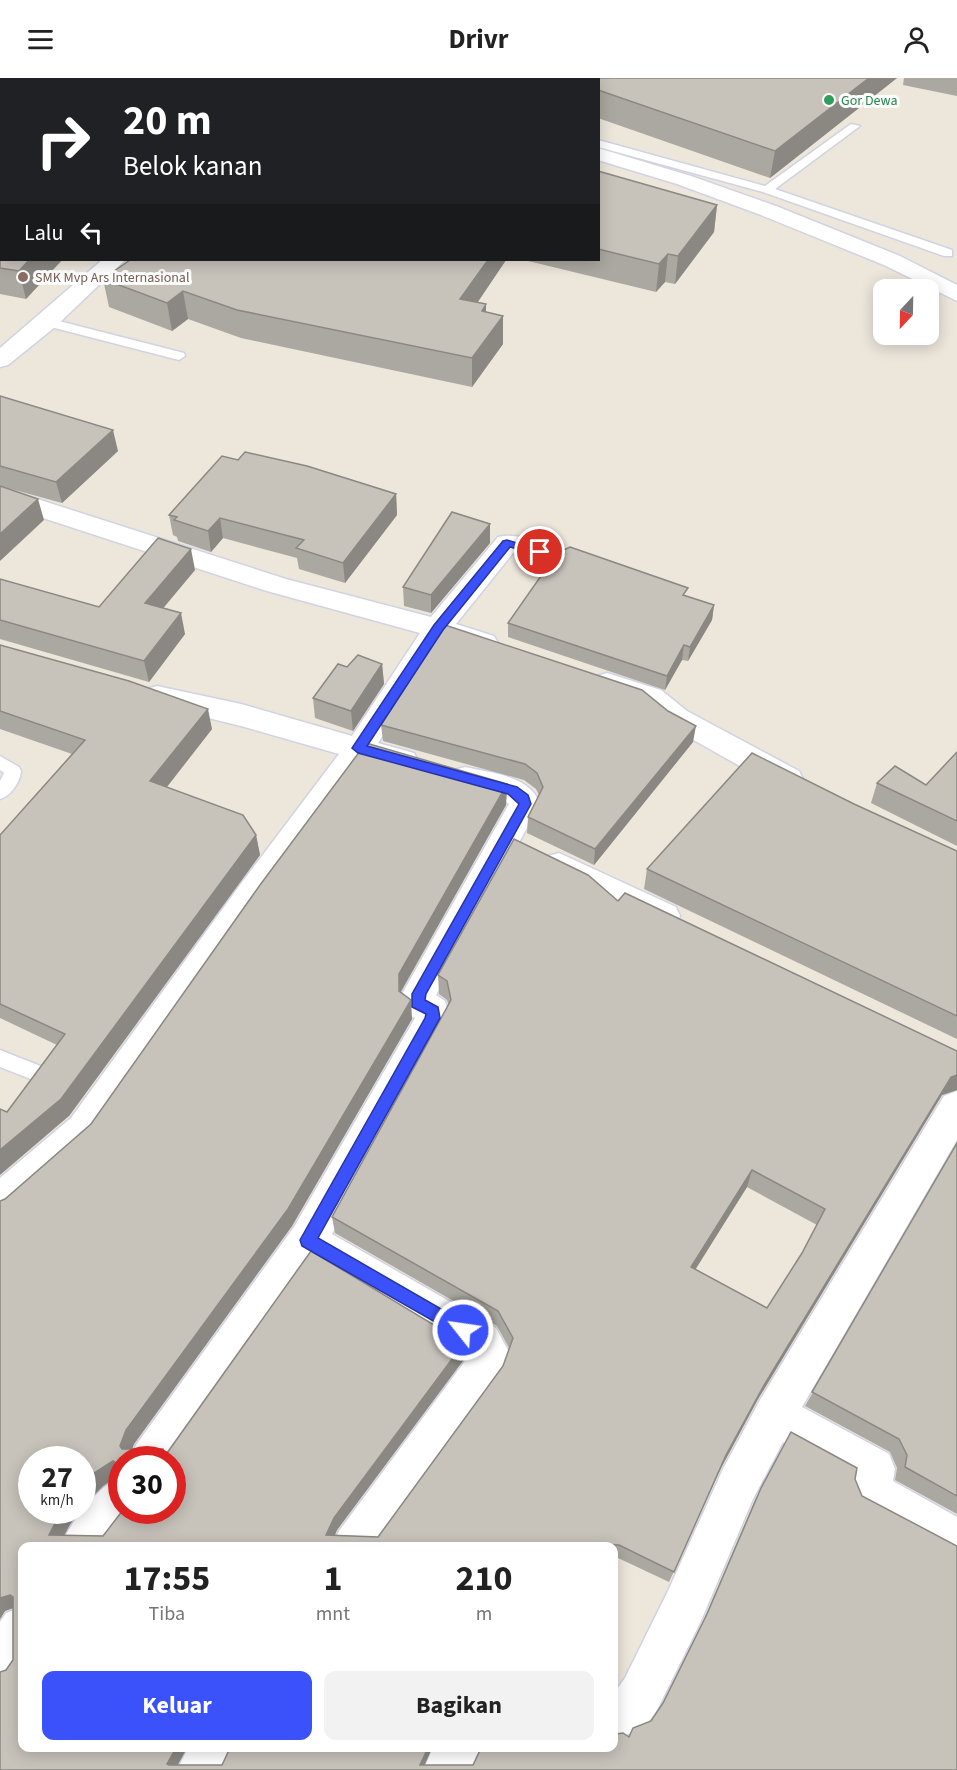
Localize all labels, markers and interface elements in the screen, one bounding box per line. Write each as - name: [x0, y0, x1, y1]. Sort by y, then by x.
- text: Drivr: [448, 20, 509, 59]
- icon: menu: [24, 23, 57, 56]
- icon: person: [900, 23, 933, 56]
- text: 20 m: [123, 91, 212, 151]
- place label: Gor Dewa: [841, 91, 898, 111]
- marker: Gor Dewa: [822, 93, 836, 107]
- icon: right: [24, 102, 102, 180]
- text: Belok kanan: [123, 147, 262, 186]
- icon: left: [75, 216, 108, 249]
- text: Lalu: [24, 217, 63, 249]
- place label: SMK Mvp Ars Internasional: [35, 268, 190, 288]
- marker: SMK Mvp Ars Internasional: [16, 270, 30, 284]
- north arrow: [873, 279, 939, 345]
- map controls: [873, 279, 939, 345]
- pin: [514, 526, 565, 577]
- icon: arrive: [523, 535, 556, 568]
- position arrow: [431, 1298, 495, 1362]
- speed limit sign: 30: [108, 1446, 186, 1524]
- text: 27: [41, 1456, 73, 1499]
- text: km/h: [40, 1490, 74, 1511]
- text: 17:55: [123, 1553, 210, 1604]
- text: 1: [323, 1553, 342, 1604]
- text: 210: [455, 1553, 513, 1604]
- text: Tiba: [149, 1600, 185, 1628]
- text: mnt: [316, 1600, 350, 1628]
- text: m: [476, 1600, 492, 1628]
- button: Keluar: [42, 1671, 312, 1740]
- button: Bagikan: [324, 1671, 594, 1740]

